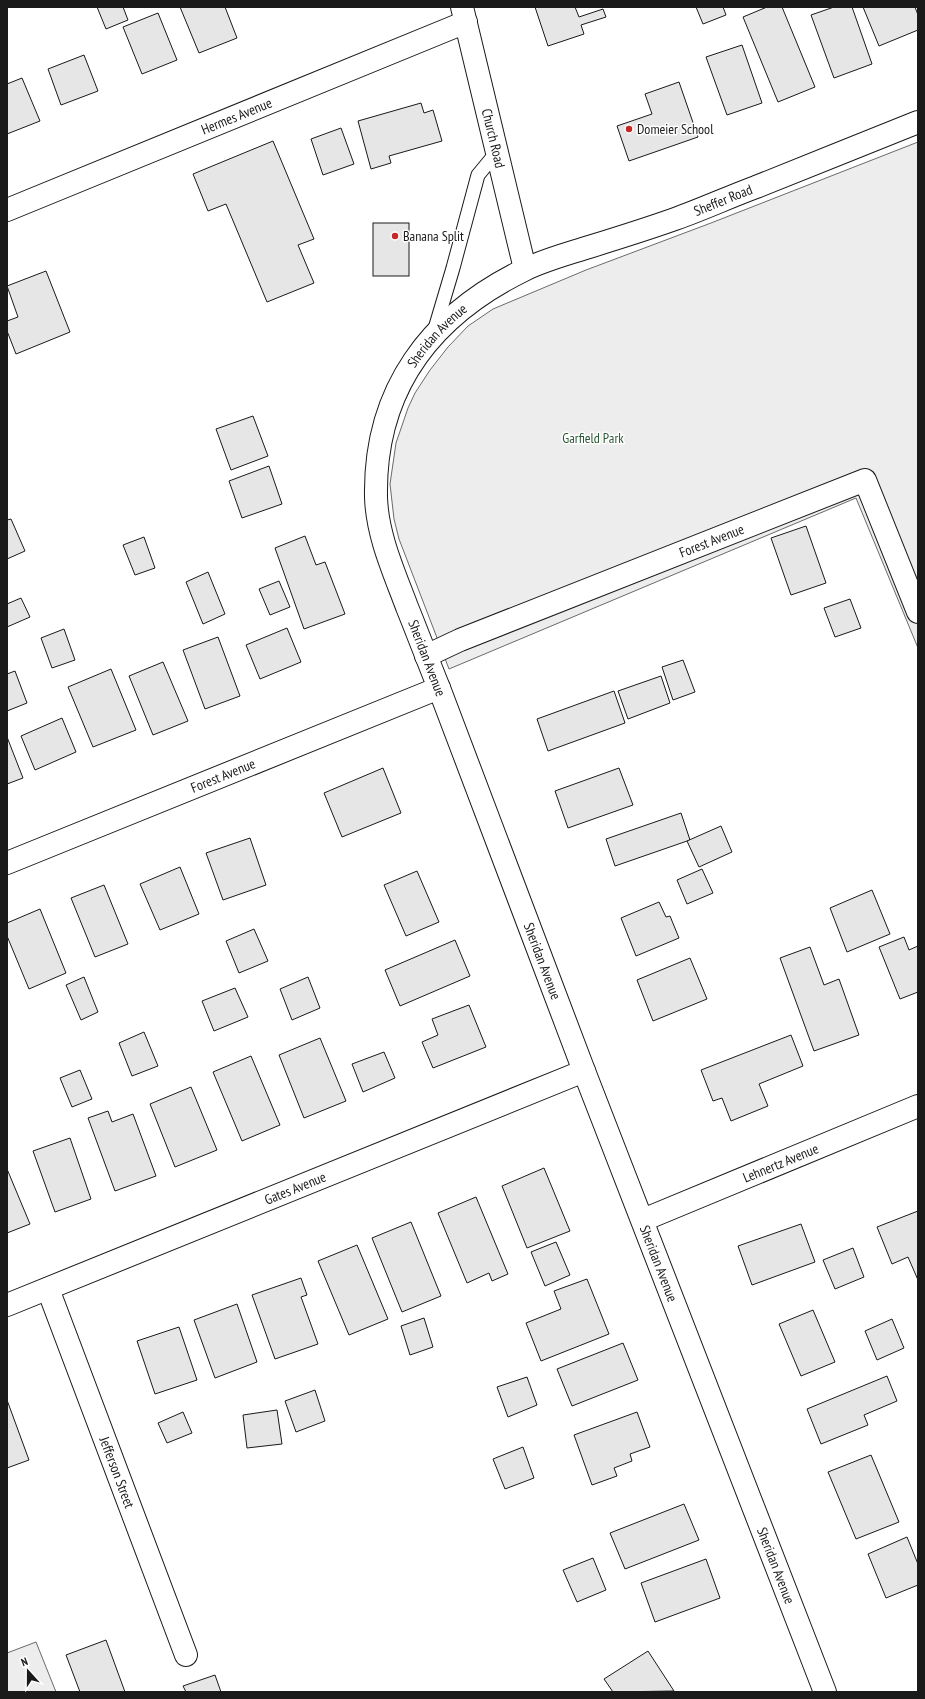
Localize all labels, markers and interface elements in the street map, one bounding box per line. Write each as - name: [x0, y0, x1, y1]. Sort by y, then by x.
- street label: Hermes Avenue: [198, 93, 275, 139]
- street label: Church Road: [478, 107, 509, 170]
- place label: Domeier School: [637, 120, 714, 138]
- marker: Domeier School: [624, 124, 634, 134]
- street label: Sheffer Road: [691, 180, 755, 220]
- place label: Banana Split: [403, 227, 464, 245]
- marker: Banana Split: [390, 231, 400, 241]
- street label: Sheridan Avenue: [403, 300, 471, 371]
- park label: Garfield Park: [562, 429, 624, 447]
- street label: Forest Avenue: [677, 520, 747, 562]
- street label: Sheridan Avenue: [404, 617, 450, 699]
- street label: Forest Avenue: [188, 754, 258, 797]
- street label: Sheridan Avenue: [520, 920, 565, 1002]
- street label: Lehnertz Avenue: [740, 1139, 821, 1187]
- street label: Gates Avenue: [262, 1168, 329, 1209]
- street label: Sheridan Avenue: [636, 1223, 682, 1305]
- street label: Jefferson Street: [95, 1433, 139, 1511]
- street label: Sheridan Avenue: [753, 1525, 799, 1607]
- north arrow: [8, 1651, 48, 1691]
- text: N: [19, 1654, 30, 1669]

